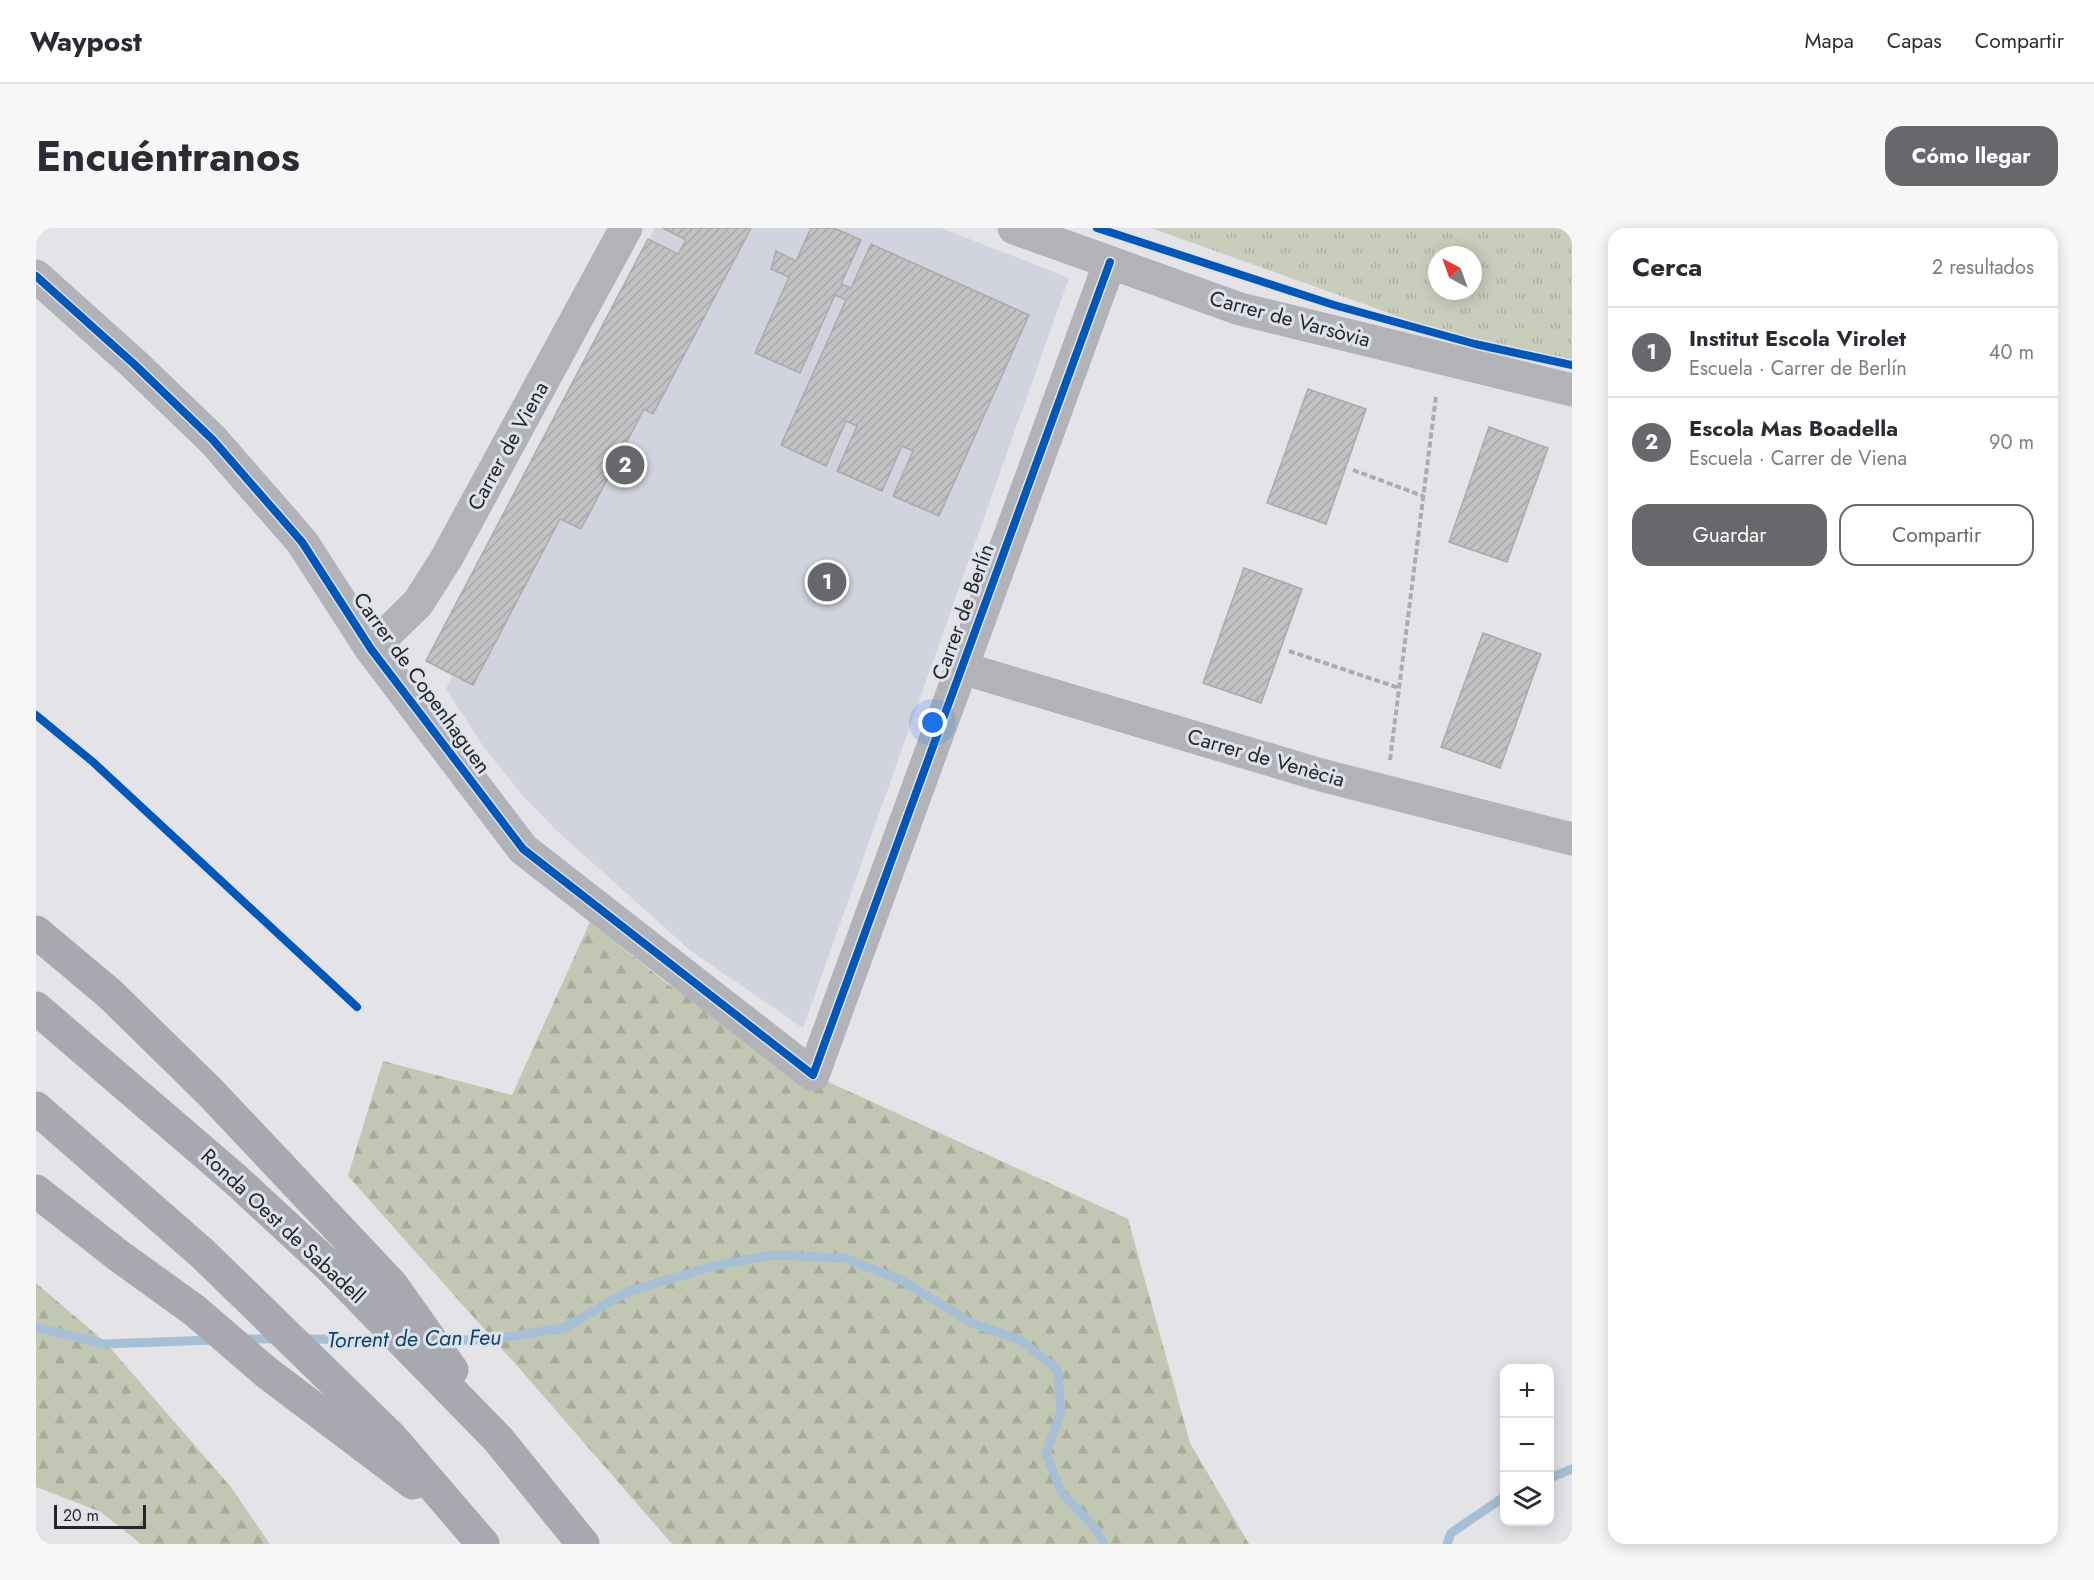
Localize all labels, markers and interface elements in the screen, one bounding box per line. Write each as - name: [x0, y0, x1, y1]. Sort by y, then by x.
- text: Waypost: [30, 21, 142, 62]
- text: Mapa: [1805, 26, 1854, 56]
- text: Capas: [1887, 26, 1942, 56]
- text: Compartir: [1975, 26, 2064, 56]
- text: Encuéntranos: [36, 126, 300, 187]
- button: Cómo llegar: [1885, 126, 2058, 186]
- north arrow: [1428, 246, 1482, 300]
- text: Cerca: [1632, 248, 1702, 286]
- text: 2 resultados: [1932, 253, 2034, 282]
- street label: Carrer de Varsòvia: [1206, 283, 1374, 355]
- text: Institut Escola Virolet: [1689, 322, 1906, 354]
- text: 1: [1646, 338, 1657, 367]
- text: 40 m: [1989, 338, 2034, 367]
- text: Escuela · Carrer de Berlín: [1689, 354, 1907, 383]
- street label: Carrer de Viena: [460, 376, 556, 516]
- text: Escola Mas Boadella: [1689, 412, 1898, 444]
- text: 2: [1645, 428, 1658, 457]
- text: 90 m: [1989, 428, 2034, 457]
- pin: 2: [606, 442, 644, 488]
- text: Escuela · Carrer de Viena: [1689, 444, 1907, 473]
- button: Guardar: [1632, 504, 1827, 566]
- button: Compartir: [1839, 504, 2034, 566]
- street label: Carrer de Berlín: [924, 540, 1002, 684]
- pin: 1: [808, 560, 846, 604]
- street label: Carrer de Copenhaguen: [346, 586, 498, 780]
- your location: [918, 708, 947, 737]
- street label: Carrer de Venècia: [1184, 721, 1348, 795]
- street label: Ronda Oest de Sabadell: [194, 1142, 372, 1310]
- water label: Torrent de Can Feu: [327, 1320, 501, 1356]
- map controls: [1500, 1364, 1554, 1526]
- button: +: [1500, 1364, 1554, 1418]
- button: −: [1500, 1418, 1554, 1472]
- button: layers: [1500, 1472, 1554, 1526]
- scale bar: [54, 1502, 146, 1530]
- text: 20 m: [63, 1504, 99, 1527]

